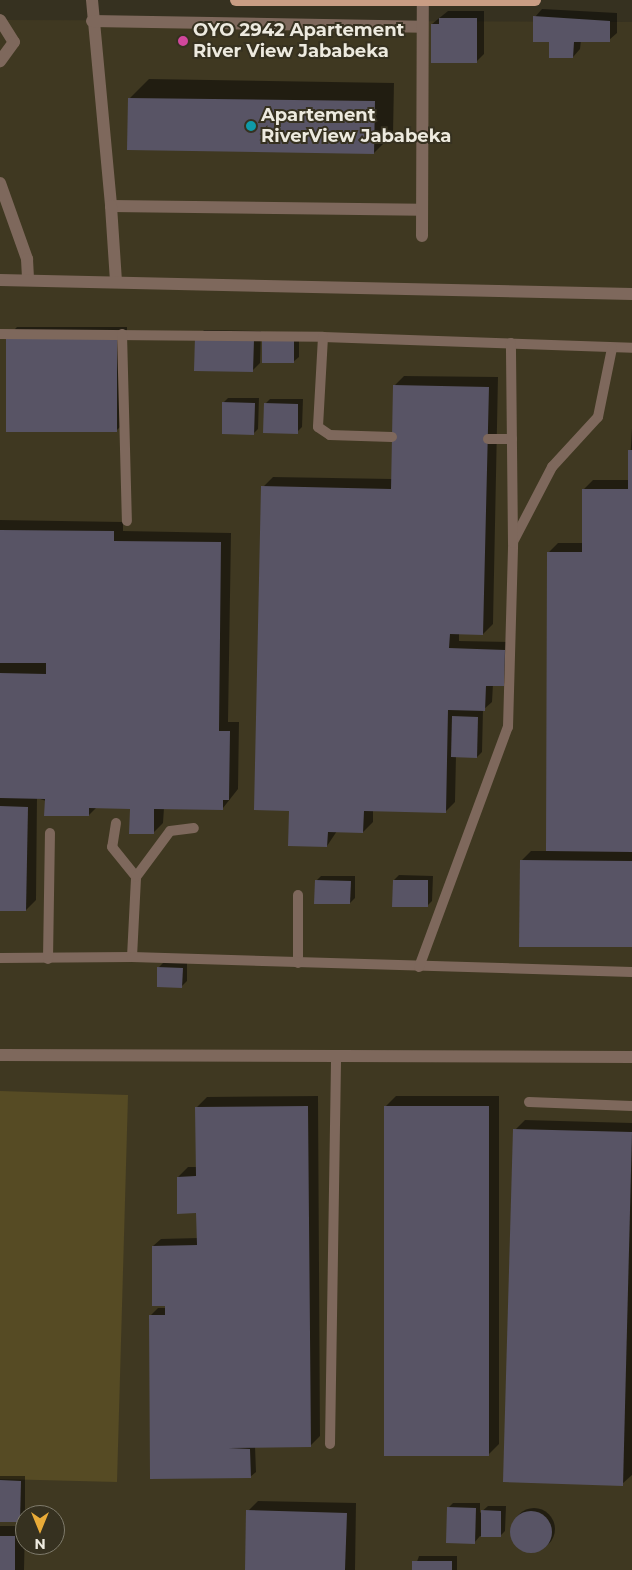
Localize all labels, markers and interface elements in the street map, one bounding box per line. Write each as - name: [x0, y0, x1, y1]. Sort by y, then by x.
- place label: OYO 2942 Apartement River View Jababeka: [193, 20, 404, 62]
- marker: OYO 2942 Apartement River View Jababeka: [177, 35, 189, 47]
- place label: Apartement RiverView Jababeka: [261, 105, 451, 148]
- marker: Apartement RiverView Jababeka: [245, 120, 257, 132]
- north arrow: [15, 1505, 65, 1555]
- text: N: [34, 1535, 46, 1553]

